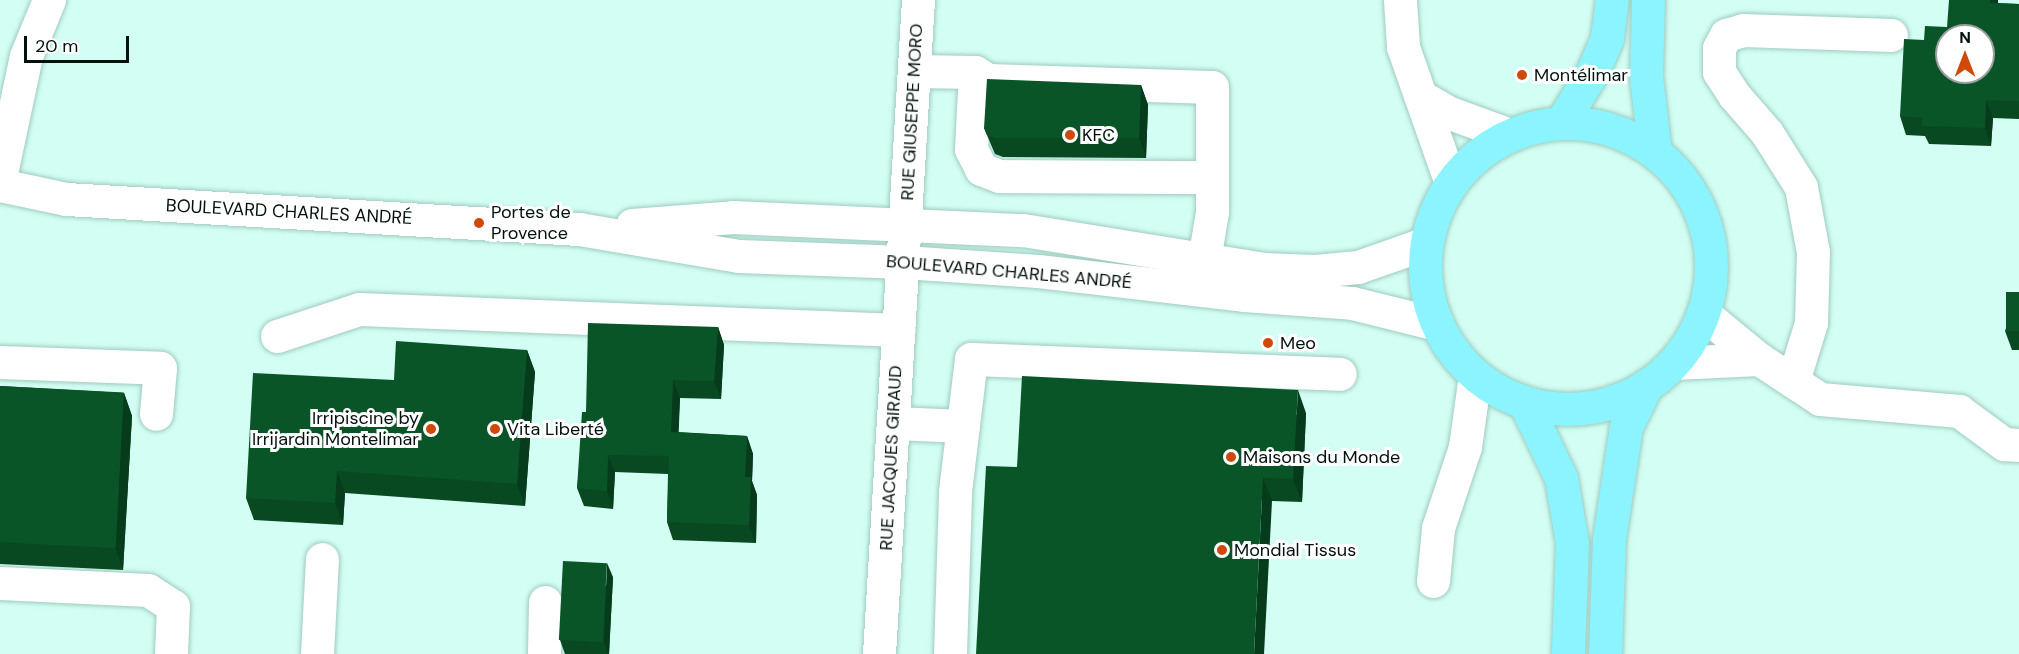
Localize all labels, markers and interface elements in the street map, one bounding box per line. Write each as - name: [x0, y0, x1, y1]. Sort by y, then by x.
- street label: RUE GIUSEPPE MORO: [897, 23, 927, 201]
- scale bar: [27, 24, 132, 62]
- north arrow: [1935, 24, 1995, 84]
- text: N: [1959, 27, 1971, 48]
- text: 20 m: [35, 34, 78, 58]
- place label: Montélimar: [1534, 64, 1628, 86]
- marker: Montélimar: [1515, 68, 1529, 82]
- place label: KFC: [1082, 124, 1115, 146]
- marker: KFC: [1063, 128, 1077, 142]
- street label: BOULEVARD CHARLES ANDRÉ: [165, 195, 413, 229]
- place label: Portes de Provence: [491, 202, 571, 244]
- marker: Portes de Provence: [472, 216, 486, 230]
- street label: BOULEVARD CHARLES ANDRÉ: [885, 250, 1133, 294]
- place label: Meo: [1280, 332, 1316, 354]
- marker: Meo: [1261, 336, 1275, 350]
- street label: RUE JACQUES GIRAUD: [875, 365, 907, 551]
- place label: Irripiscine by Irrijardin Montelimar: [252, 408, 419, 450]
- place label: Vita Liberté: [507, 418, 604, 440]
- marker: Irripiscine by Irrijardin Montelimar: [424, 422, 438, 436]
- marker: Vita Liberté: [488, 422, 502, 436]
- place label: Maisons du Monde: [1243, 446, 1400, 468]
- marker: Maisons du Monde: [1224, 450, 1238, 464]
- place label: Mondial Tissus: [1234, 539, 1356, 561]
- marker: Mondial Tissus: [1215, 543, 1229, 557]

